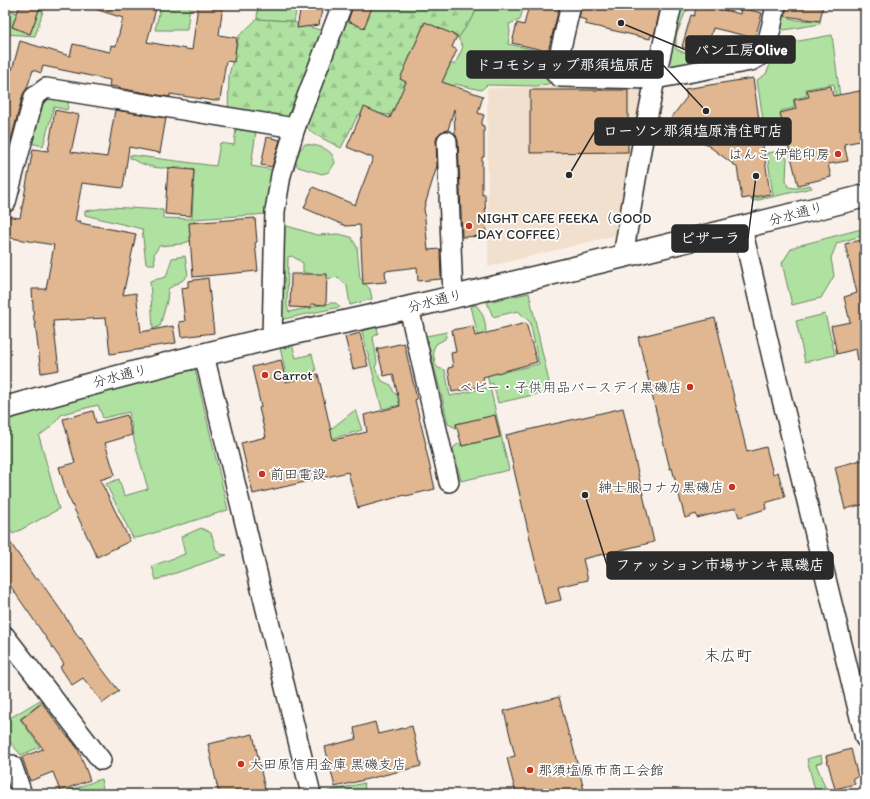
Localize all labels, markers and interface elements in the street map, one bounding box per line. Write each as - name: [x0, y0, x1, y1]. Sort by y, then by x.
- callout: パン工房Olive: [686, 36, 795, 63]
- text: パン工房Olive: [694, 41, 788, 59]
- callout: ドコモショップ那須塩原店: [467, 51, 663, 78]
- text: ドコモショップ那須塩原店: [476, 56, 654, 74]
- callout: ローソン那須塩原清住町店: [595, 118, 791, 145]
- text: ローソン那須塩原清住町店: [603, 122, 783, 140]
- place label: はんこ 伊能印房: [729, 146, 830, 163]
- marker: はんこ 伊能印房: [833, 149, 843, 159]
- street label: 分水通り: [767, 199, 825, 229]
- place label: NIGHT CAFE FEEKA（GOOD DAY COFFEE）: [477, 210, 651, 243]
- marker: NIGHT CAFE FEEKA（GOOD DAY COFFEE）: [464, 221, 474, 231]
- callout: ピザーラ: [672, 225, 748, 252]
- text: ピザーラ: [680, 229, 740, 247]
- street label: 分水通り: [406, 286, 464, 316]
- street label: 分水通り: [91, 361, 149, 391]
- place label: Carrot: [273, 367, 313, 384]
- marker: Carrot: [260, 370, 270, 380]
- place label: ベビー・子供用品バースデイ黒磯店: [459, 379, 682, 396]
- marker: ベビー・子供用品バースデイ黒磯店: [685, 382, 695, 392]
- place label: 前田電設: [270, 466, 326, 483]
- marker: 前田電設: [257, 469, 267, 479]
- place label: 紳士服コナカ黒磯店: [598, 479, 724, 496]
- marker: 紳士服コナカ黒磯店: [727, 482, 737, 492]
- callout: ファッション市場サンキ黒磯店: [607, 552, 833, 579]
- text: ファッション市場サンキ黒磯店: [616, 556, 824, 574]
- district label: 末広町: [704, 646, 752, 665]
- place label: 大田原信用金庫 黒磯支店: [249, 756, 406, 773]
- marker: 大田原信用金庫 黒磯支店: [236, 759, 246, 769]
- place label: 那須塩原市商工会館: [538, 762, 664, 779]
- marker: 那須塩原市商工会館: [525, 765, 535, 775]

